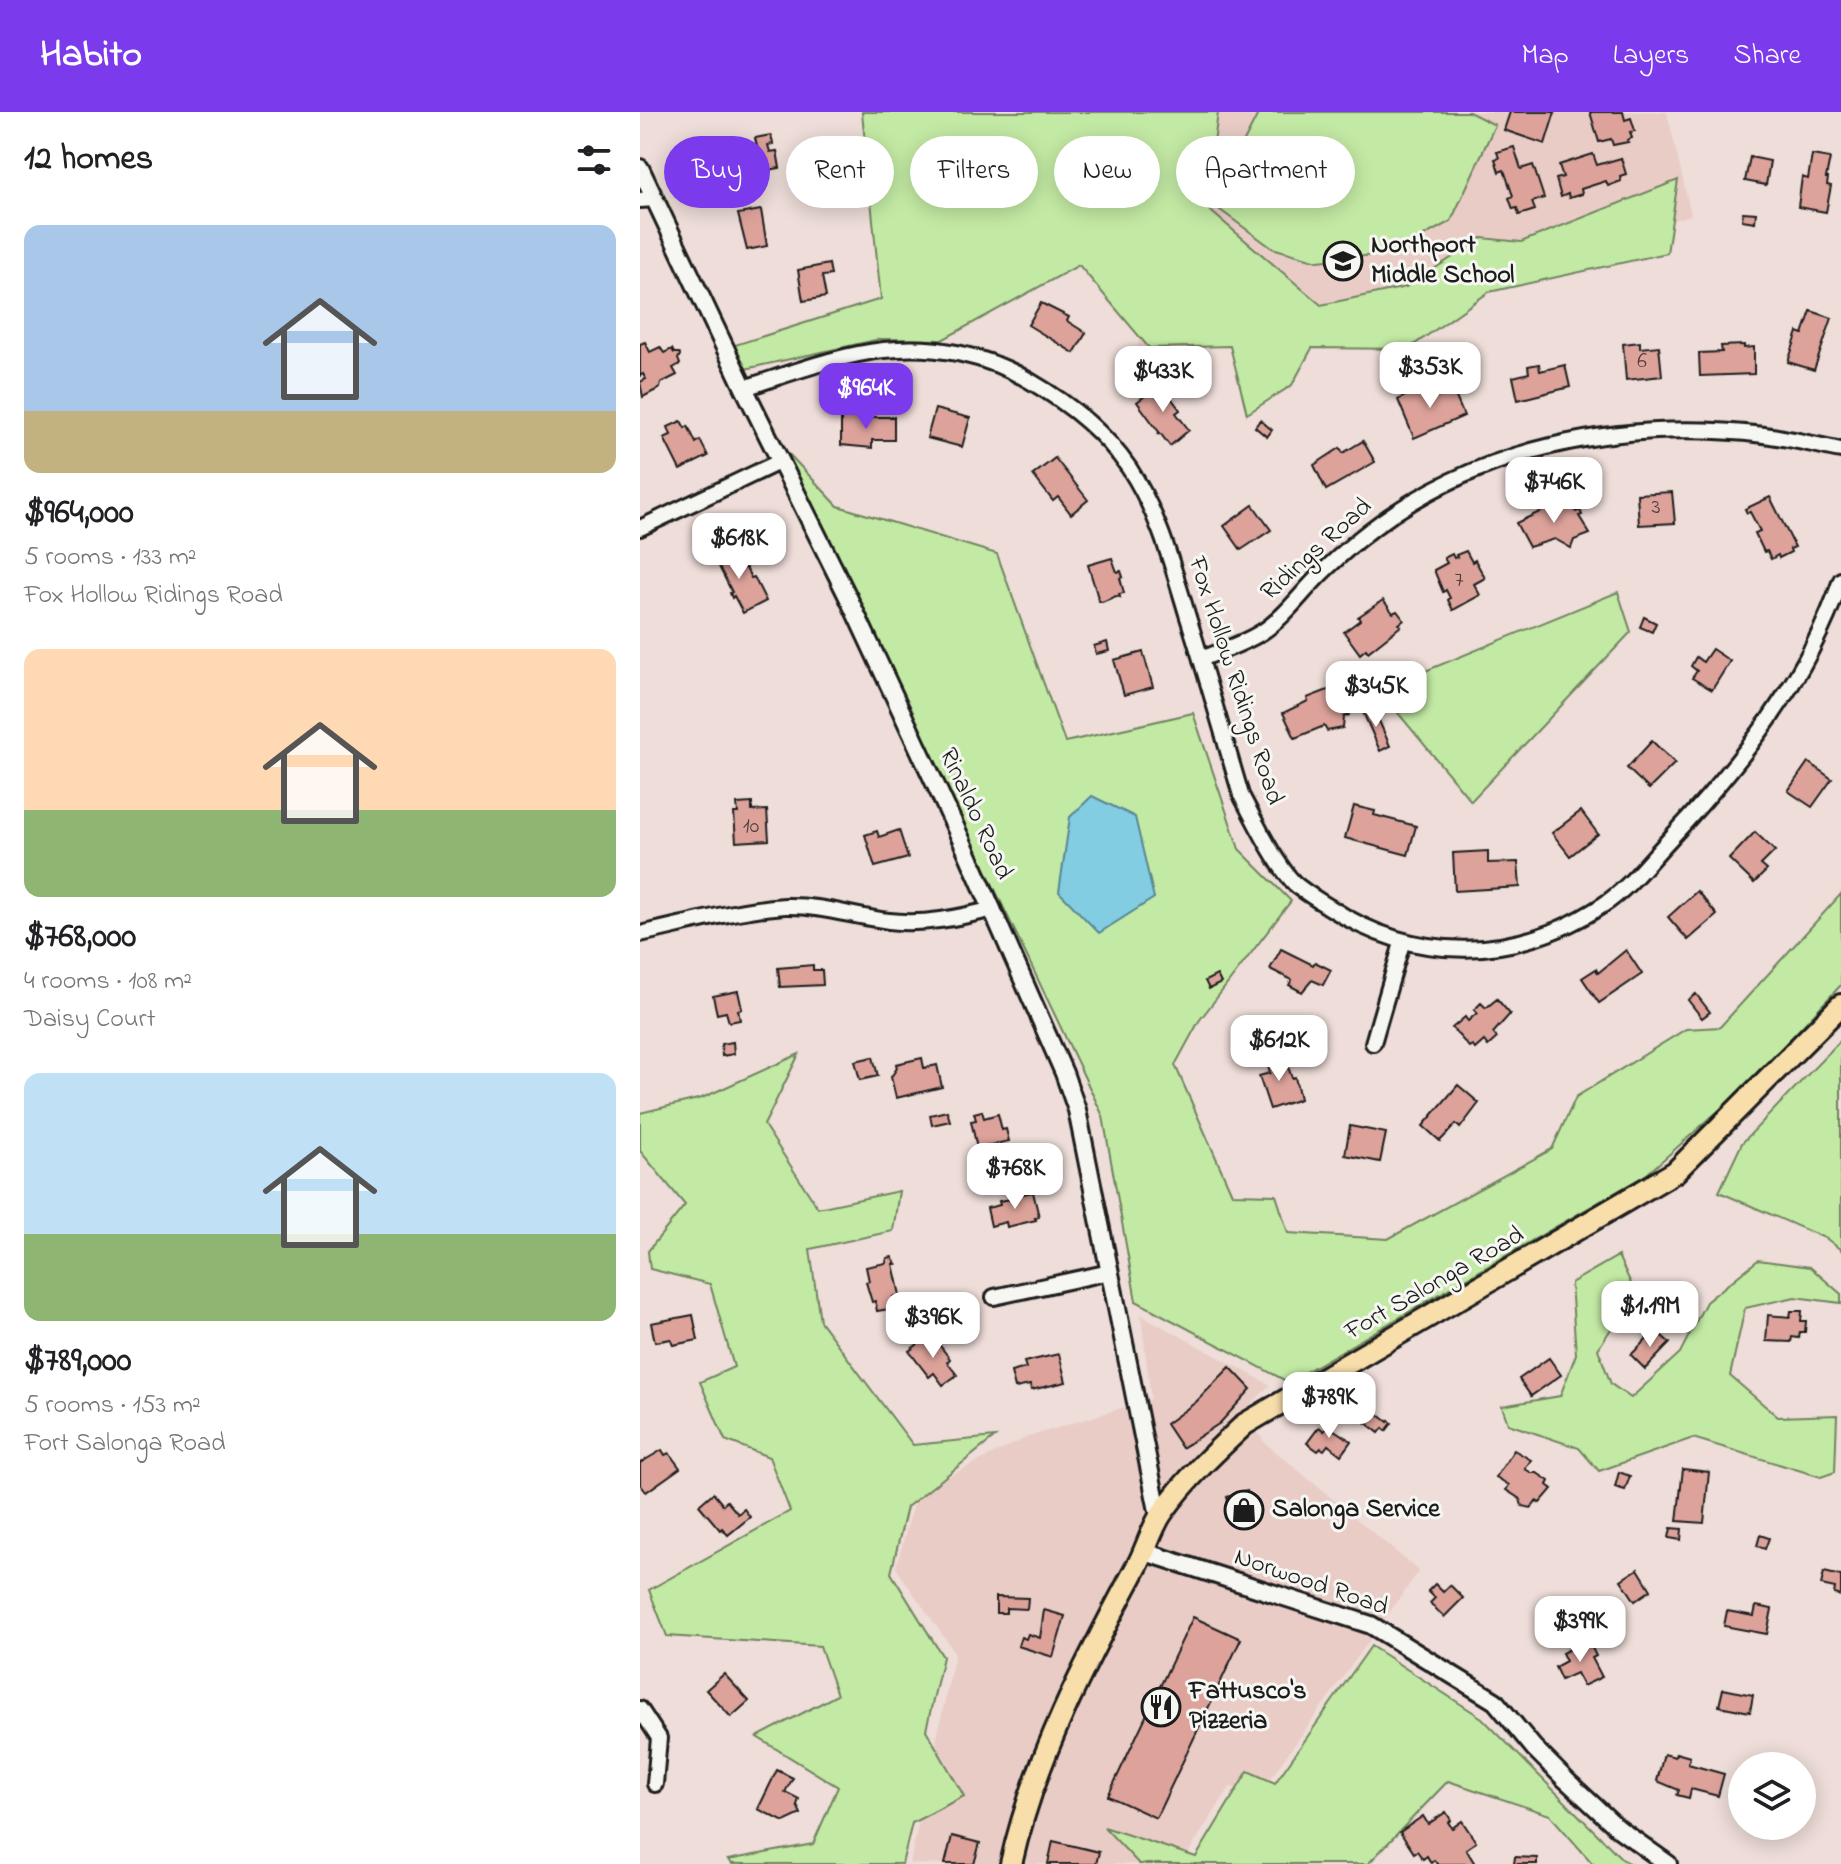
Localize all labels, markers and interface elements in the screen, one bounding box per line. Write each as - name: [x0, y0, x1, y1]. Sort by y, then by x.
- text: Habito: [40, 28, 142, 84]
- text: Map: [1521, 36, 1569, 77]
- text: Layers: [1613, 36, 1689, 77]
- text: Share: [1733, 36, 1801, 77]
- text: 12 homes: [24, 135, 153, 185]
- chip: Buy: [664, 136, 770, 208]
- chip: Rent: [786, 136, 894, 208]
- chip: Filters: [910, 136, 1038, 208]
- chip: New: [1054, 136, 1160, 208]
- chip: Apartment: [1176, 136, 1355, 208]
- icon: filters: [572, 138, 616, 182]
- place label: Northport Middle School: [1371, 227, 1514, 295]
- school or university icon: Northport Middle School: [1322, 240, 1364, 282]
- icon: home: [248, 277, 392, 421]
- pin: $353K: [1374, 342, 1486, 410]
- pin: $433K: [1107, 346, 1219, 414]
- house number: 6: [1637, 346, 1647, 378]
- text: $353K: [1398, 349, 1462, 387]
- text: $433K: [1133, 353, 1193, 391]
- pin: $964K: [810, 363, 922, 431]
- text: $964K: [837, 370, 895, 408]
- pin: $746K: [1498, 457, 1610, 525]
- text: $746K: [1523, 464, 1585, 502]
- text: $964,000: [24, 489, 134, 539]
- street label: Ridings Road: [1253, 489, 1382, 611]
- house number: 3: [1651, 492, 1661, 524]
- pin: $618K: [683, 513, 795, 581]
- text: $618K: [710, 520, 768, 558]
- text: 5 rooms · 133 m²: [24, 539, 197, 577]
- street label: Fox Hollow Ridings Road: [1177, 551, 1293, 810]
- house number: 7: [1454, 565, 1464, 597]
- text: Fox Hollow Ridings Road: [24, 577, 283, 615]
- pin: $345K: [1320, 661, 1432, 729]
- text: $345K: [1344, 668, 1408, 706]
- icon: home: [248, 701, 392, 845]
- street label: Rinaldo Road: [928, 742, 1022, 886]
- house number: 10: [743, 811, 759, 843]
- text: $768,000: [24, 913, 136, 963]
- text: 4 rooms · 108 m²: [24, 963, 192, 1001]
- text: Daisy Court: [24, 1001, 155, 1039]
- pin: $612K: [1223, 1015, 1335, 1083]
- text: $612K: [1249, 1022, 1309, 1060]
- icon: home: [248, 1125, 392, 1269]
- pin: $768K: [959, 1143, 1071, 1211]
- text: $768K: [985, 1150, 1045, 1188]
- street label: Fort Salonga Road: [1337, 1217, 1532, 1351]
- pin: $1.19M: [1585, 1281, 1715, 1349]
- text: $1.19M: [1619, 1288, 1681, 1326]
- pin: $396K: [877, 1292, 989, 1360]
- text: $396K: [904, 1299, 962, 1337]
- text: $789,000: [24, 1337, 131, 1387]
- pin: $789K: [1273, 1372, 1385, 1440]
- text: $789K: [1301, 1379, 1357, 1417]
- text: 5 rooms · 153 m²: [24, 1387, 201, 1425]
- text: Fort Salonga Road: [24, 1425, 226, 1463]
- shop icon: Salonga Service: [1223, 1489, 1265, 1531]
- place label: Salonga Service: [1272, 1491, 1441, 1530]
- street label: Norwood Road: [1229, 1539, 1393, 1627]
- pin: $399K: [1524, 1596, 1636, 1664]
- text: $399K: [1553, 1603, 1607, 1641]
- place label: Fattusco's Pizzeria: [1187, 1673, 1306, 1741]
- restaurant icon: Fattusco's Pizzeria: [1140, 1686, 1182, 1728]
- map controls: [1728, 1752, 1816, 1840]
- button: layers: [1728, 1752, 1816, 1840]

